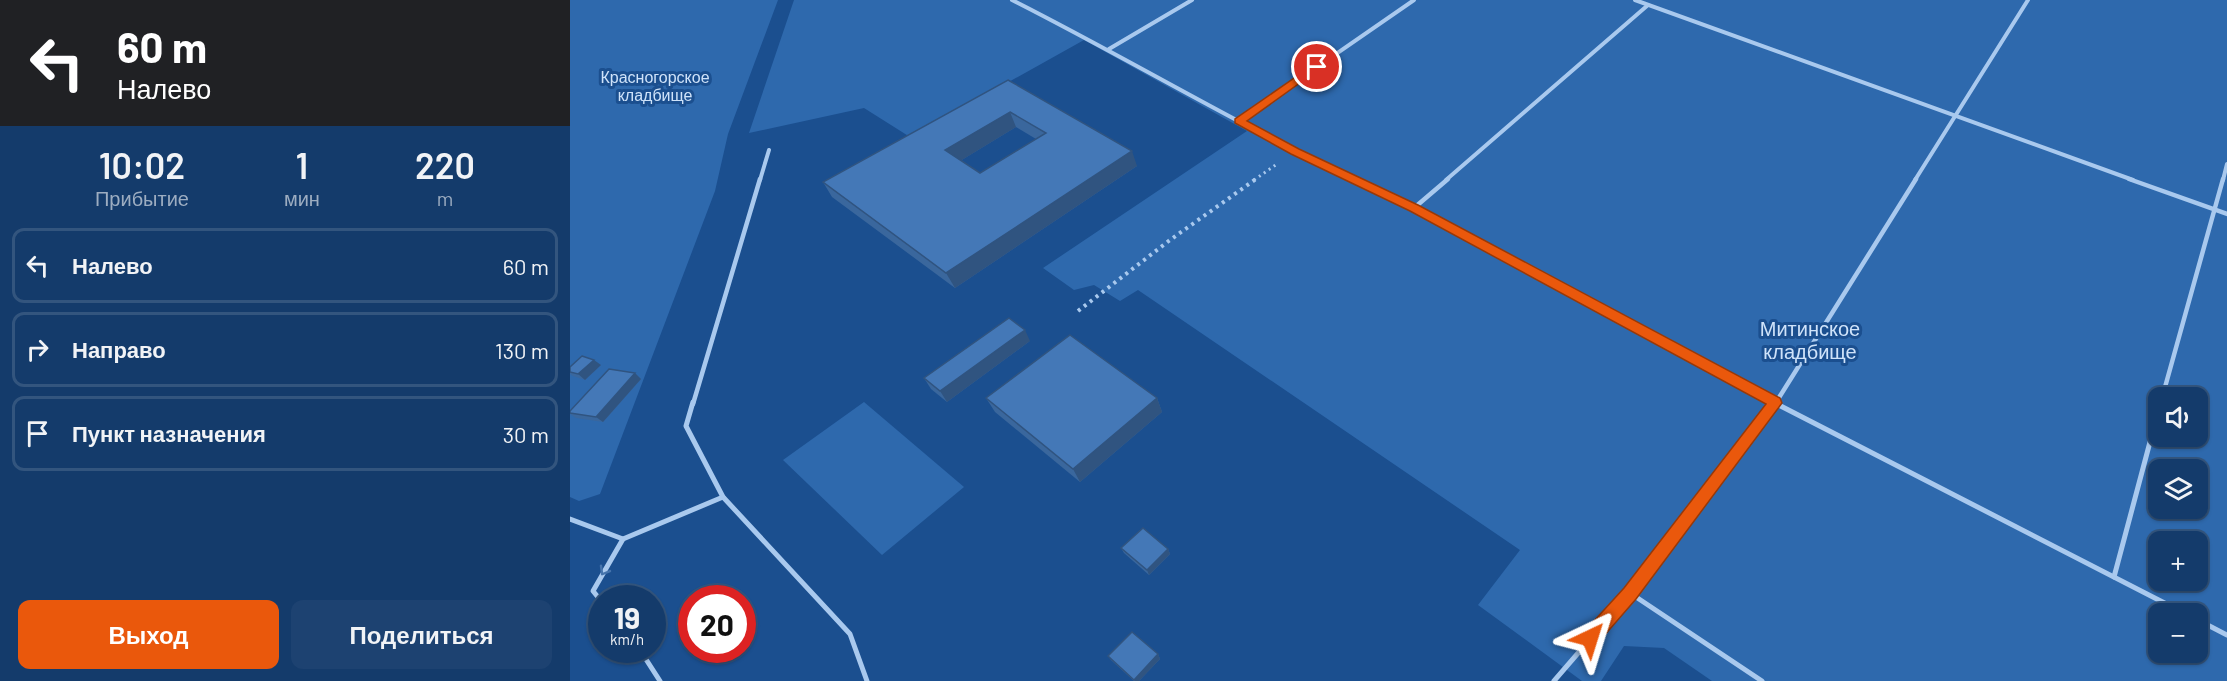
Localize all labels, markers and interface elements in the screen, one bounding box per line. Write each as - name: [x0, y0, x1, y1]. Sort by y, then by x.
- text: 60 m: [117, 21, 207, 71]
- icon: left: [18, 24, 96, 102]
- pin: [1291, 41, 1342, 92]
- icon: arrive: [1300, 50, 1333, 83]
- park label: Красногорское кладбище: [600, 67, 710, 104]
- text: Налево: [117, 72, 211, 104]
- text: 10:02: [99, 143, 185, 186]
- text: 1: [296, 143, 308, 186]
- text: 220: [415, 143, 475, 186]
- text: Прибытие: [95, 186, 189, 210]
- text: мин: [284, 186, 320, 210]
- text: m: [437, 186, 453, 210]
- icon: left: [21, 249, 54, 282]
- text: Налево: [72, 252, 153, 278]
- text: 60 m: [503, 253, 549, 279]
- park label: Митинское кладбище: [1760, 316, 1860, 363]
- icon: right: [21, 333, 54, 366]
- text: Направо: [72, 336, 166, 362]
- text: 130 m: [495, 337, 549, 363]
- map controls: [2148, 387, 2208, 663]
- button: sound: [2148, 387, 2208, 447]
- icon: arrive: [21, 417, 54, 450]
- text: Пункт назначения: [72, 420, 266, 446]
- text: 30 m: [503, 421, 549, 447]
- button: layers: [2148, 459, 2208, 519]
- button: +: [2148, 531, 2208, 591]
- one-way arrow: [600, 565, 612, 575]
- speed limit sign: 20: [678, 585, 756, 663]
- text: 19: [614, 599, 640, 635]
- button: Выход: [18, 600, 279, 669]
- button: Поделиться: [291, 600, 552, 669]
- button: −: [2148, 603, 2208, 663]
- position arrow: [1558, 606, 1622, 670]
- text: km/h: [610, 630, 644, 648]

